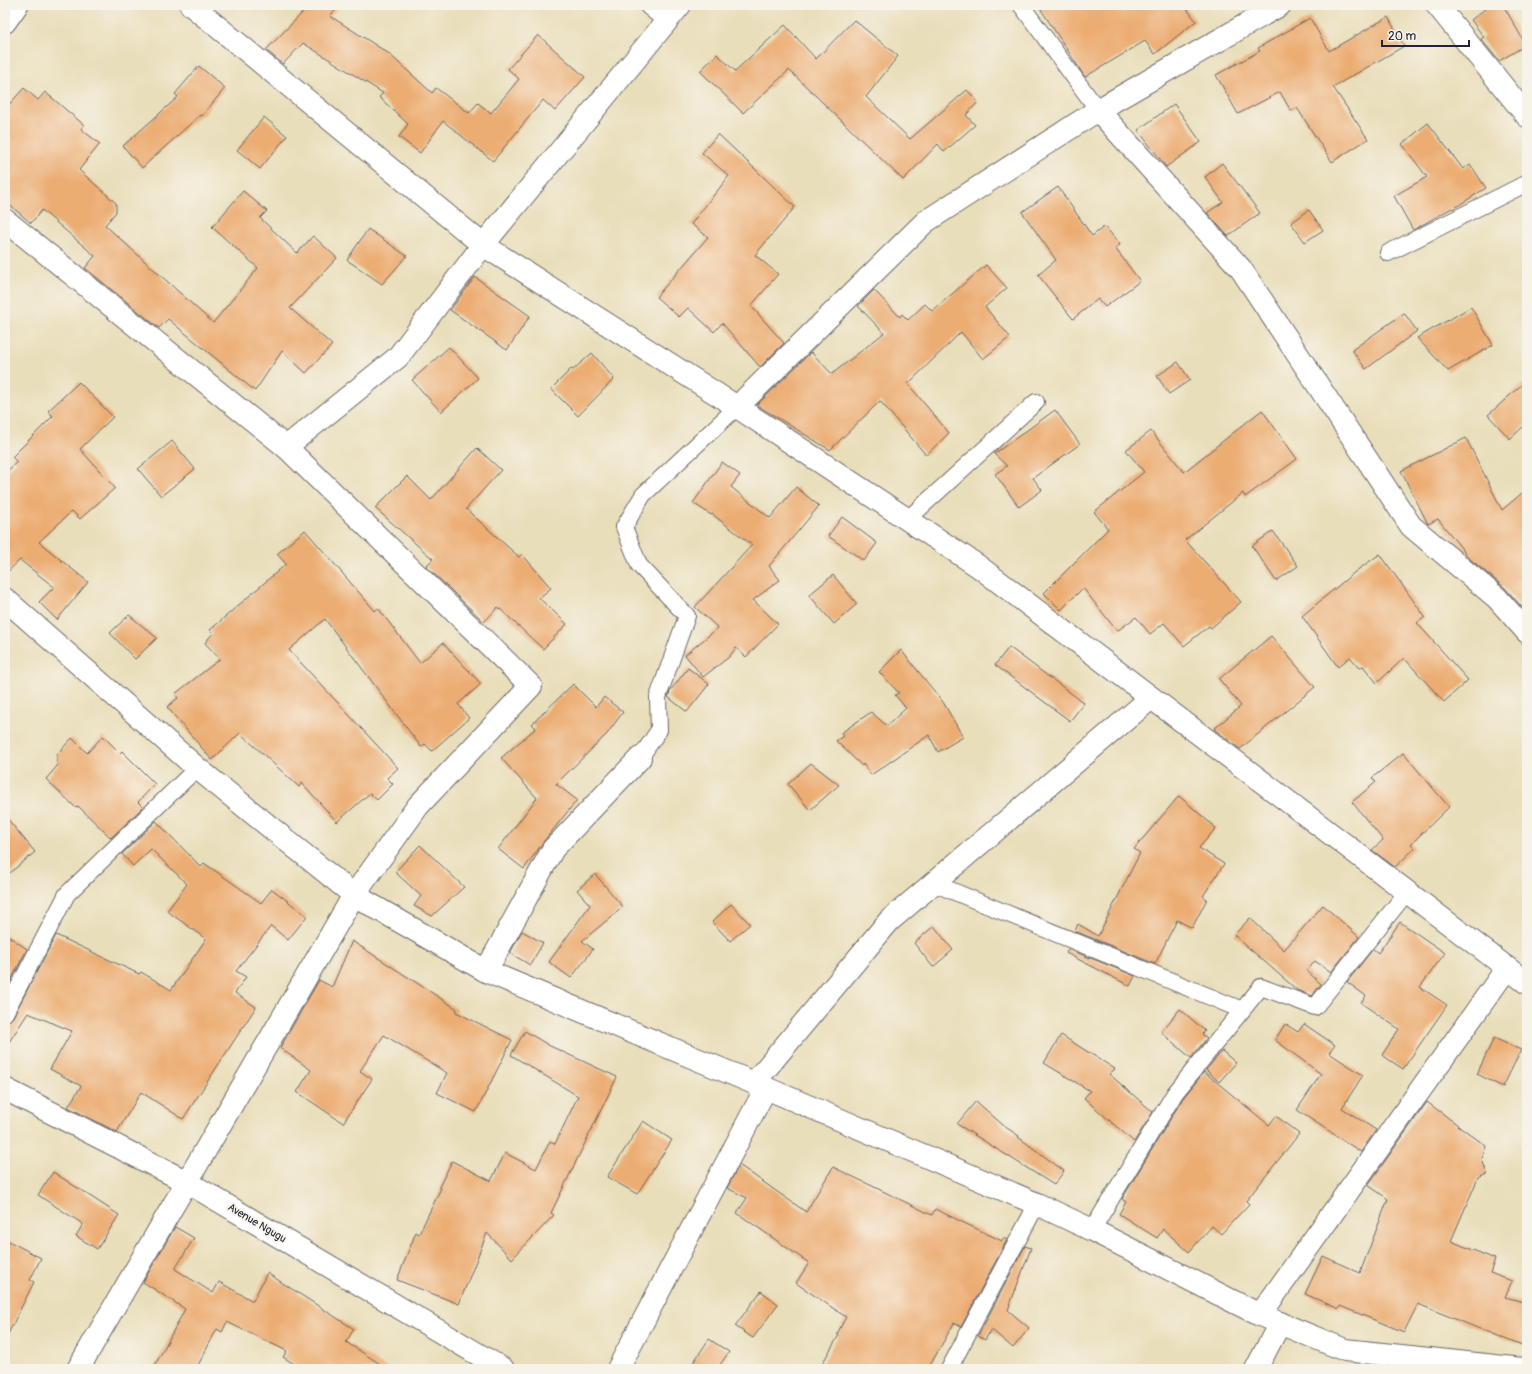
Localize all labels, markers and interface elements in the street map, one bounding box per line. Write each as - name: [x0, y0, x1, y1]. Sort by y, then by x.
- scale bar: [1382, 22, 1469, 48]
- text: 20 m: [1388, 29, 1417, 44]
- street label: Avenue Ngugu: [225, 1200, 289, 1246]

